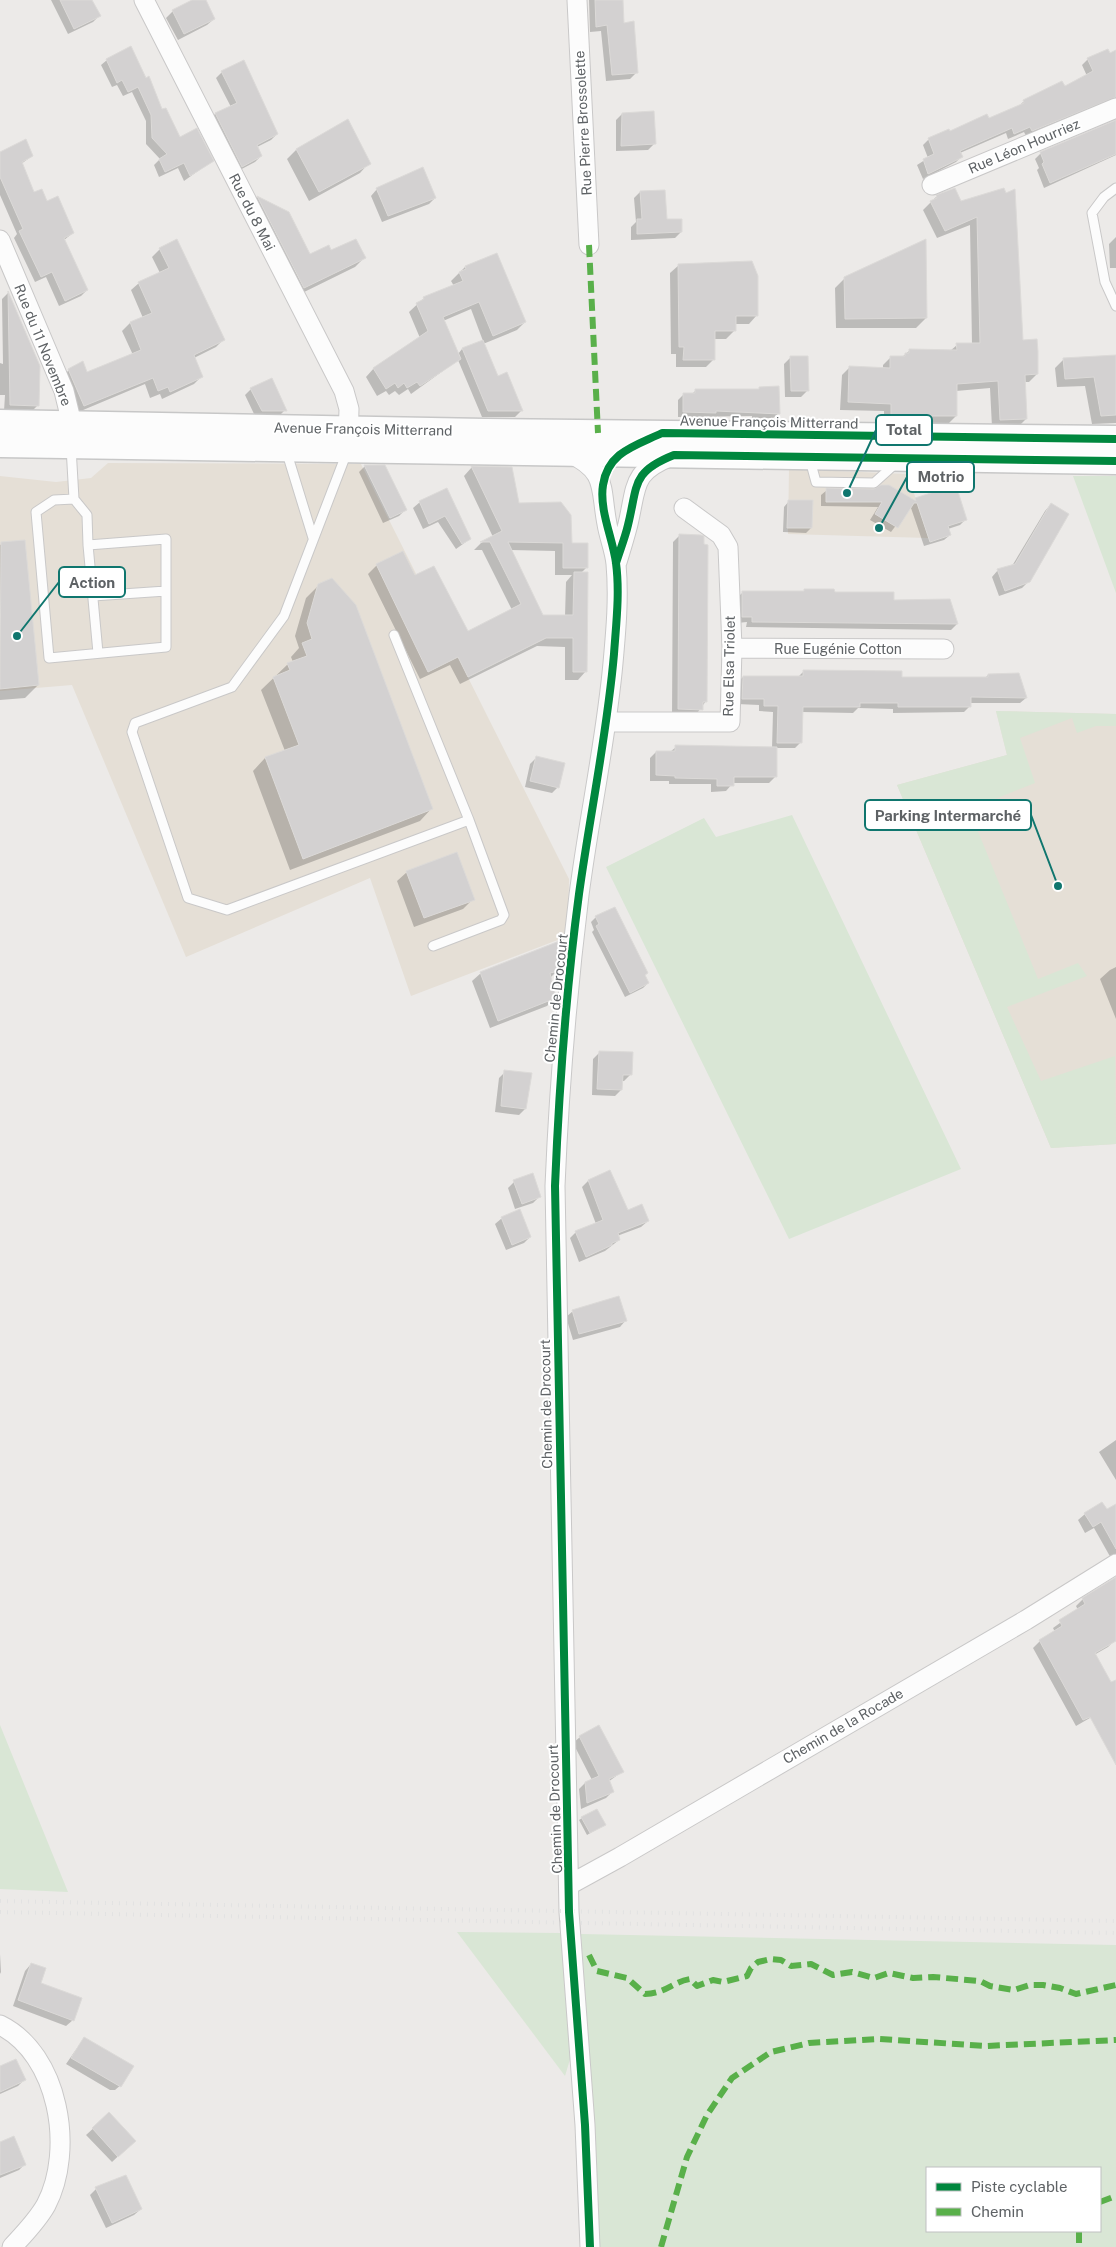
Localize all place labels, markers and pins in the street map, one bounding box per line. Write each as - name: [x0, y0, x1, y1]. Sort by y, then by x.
- callout: Total: [876, 415, 932, 445]
- callout: Motrio: [907, 462, 974, 492]
- callout: Action: [59, 567, 125, 597]
- callout: Parking Intermarché: [865, 800, 1031, 830]

